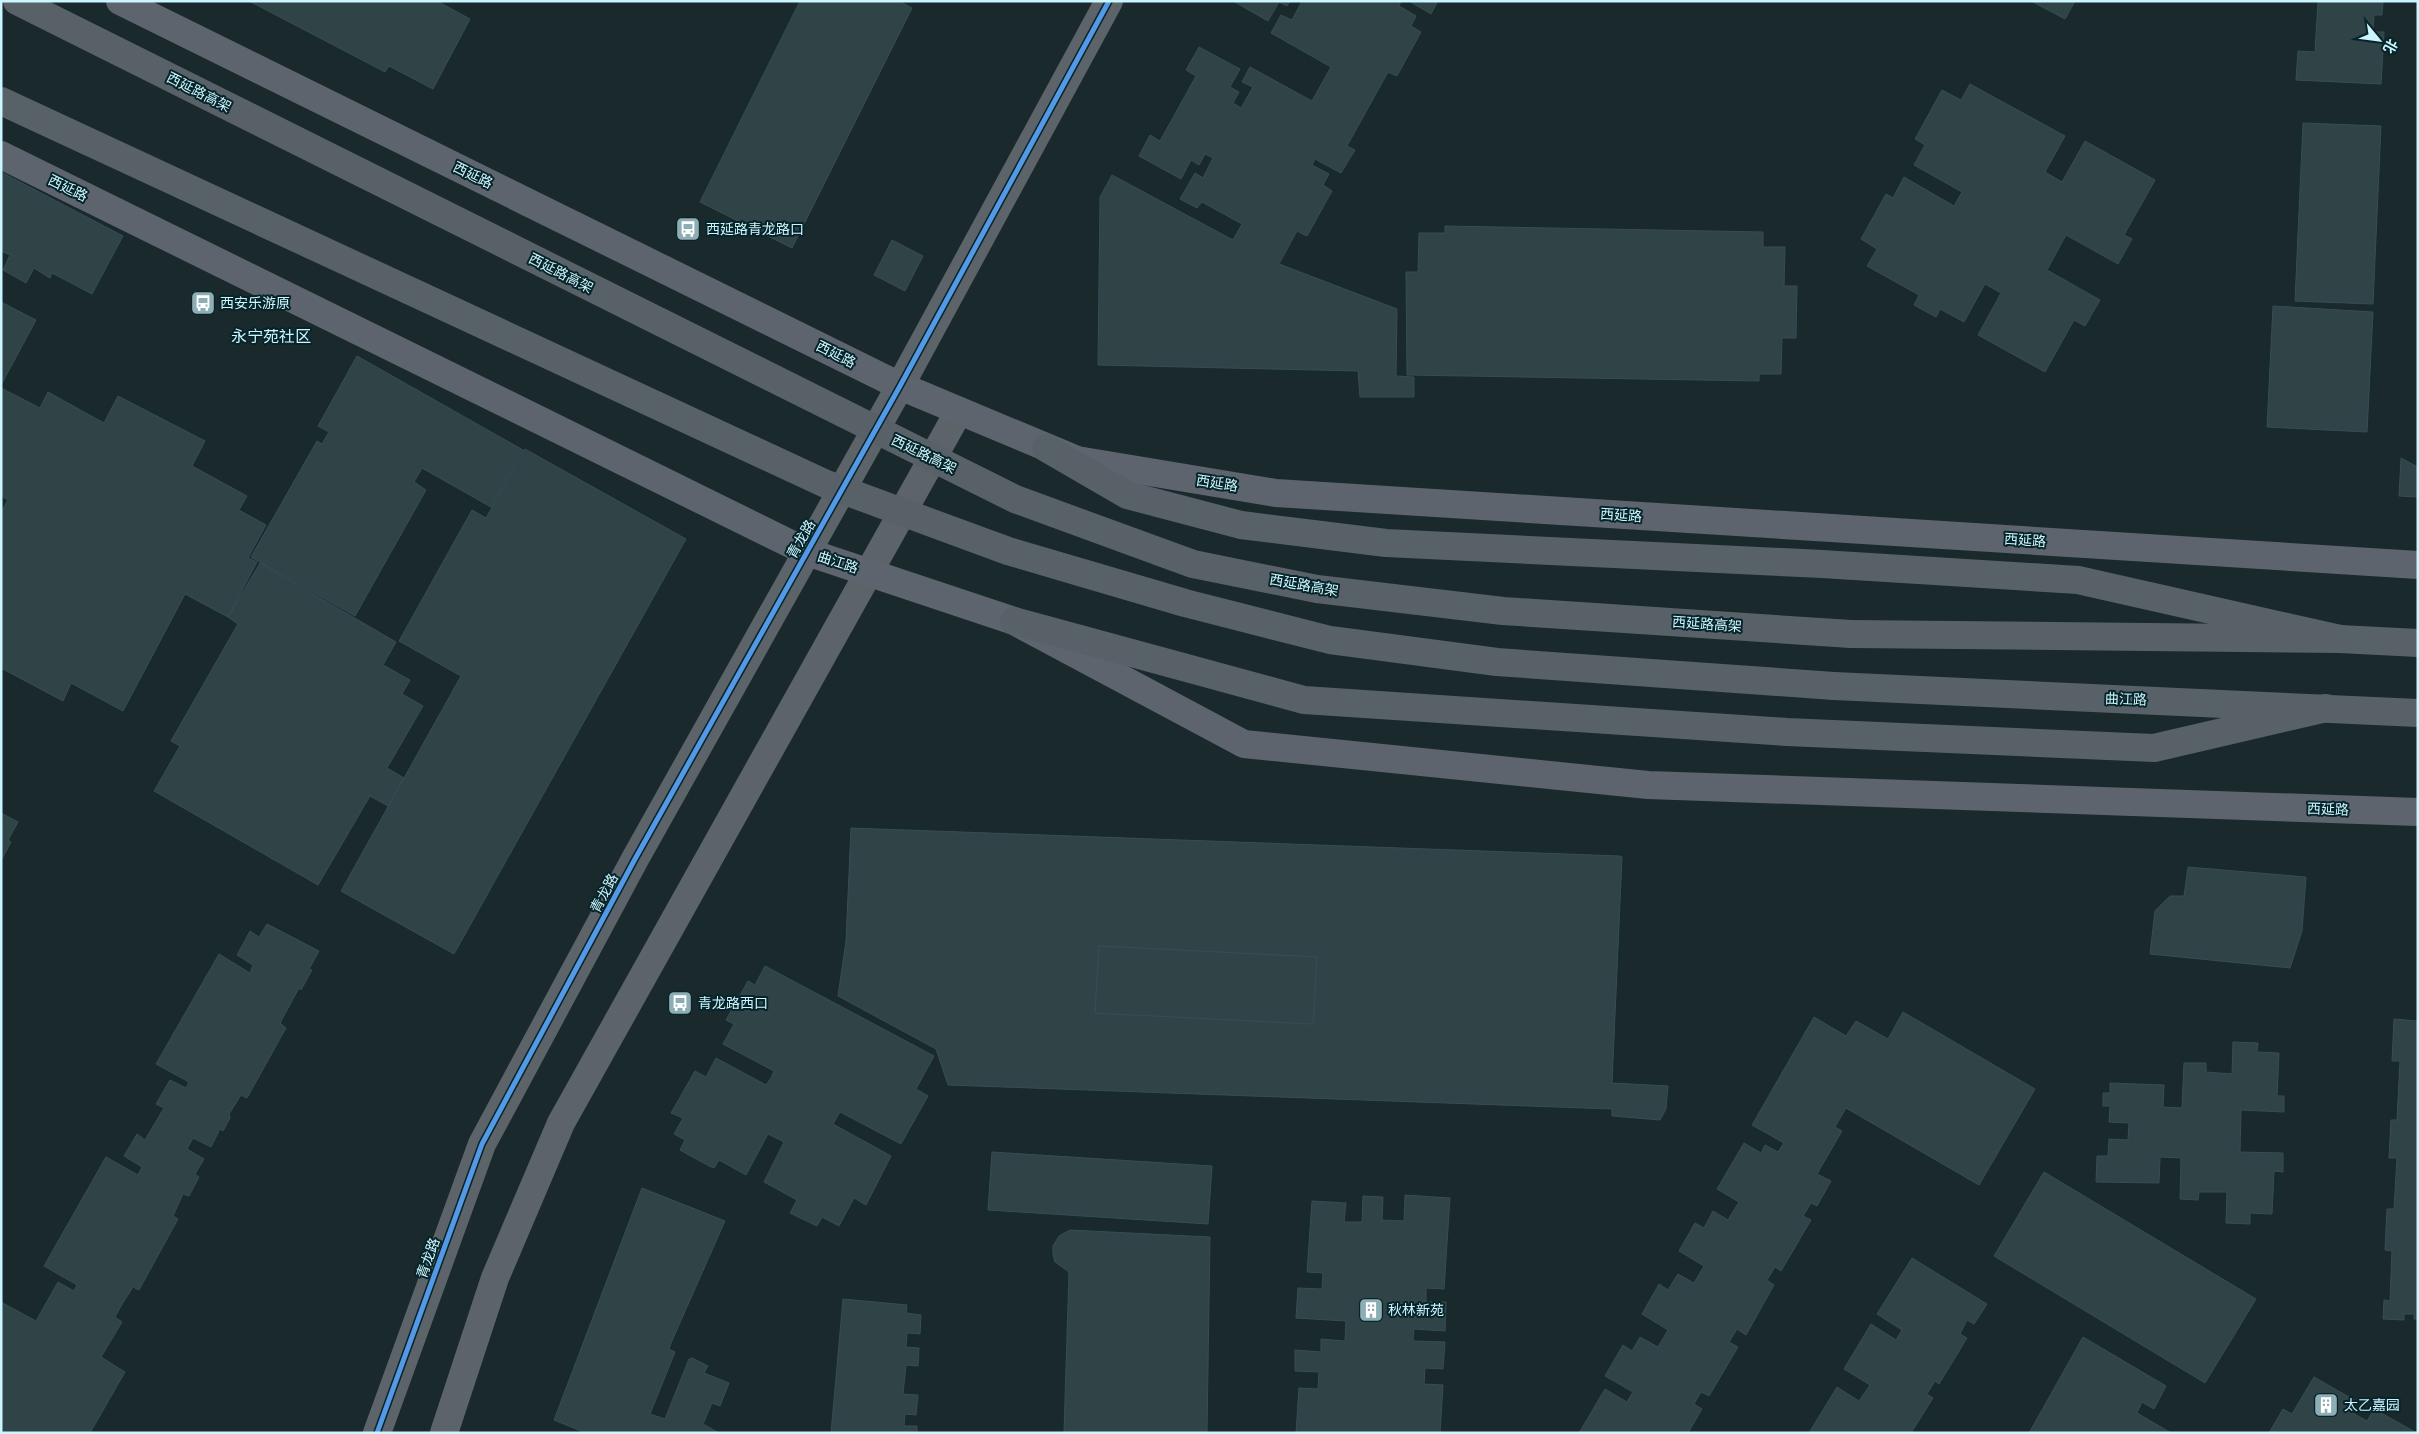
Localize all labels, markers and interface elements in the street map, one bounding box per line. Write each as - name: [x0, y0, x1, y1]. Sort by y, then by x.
- north arrow: [2354, 15, 2404, 65]
- text: 北: [2380, 36, 2401, 56]
- street label: 西延路高架: [164, 69, 234, 115]
- street label: 西延路: [451, 159, 495, 191]
- street label: 西延路: [46, 172, 90, 204]
- bus stop icon: 西延路青龙路口: [675, 216, 701, 242]
- place label: 西延路青龙路口: [706, 221, 804, 237]
- street label: 西延路高架: [526, 250, 596, 296]
- bus stop icon: 西安乐游原: [190, 290, 216, 316]
- place label: 西安乐游原: [220, 295, 290, 311]
- district label: 永宁苑社区: [231, 328, 311, 345]
- street label: 西延路: [814, 337, 858, 371]
- street label: 西延路高架: [889, 431, 959, 477]
- street label: 西延路: [1195, 472, 1239, 494]
- street label: 西延路: [1599, 506, 1643, 524]
- street label: 青龙路: [784, 517, 818, 561]
- street label: 西延路: [2003, 531, 2047, 549]
- street label: 曲江路: [816, 548, 860, 576]
- street label: 西延路高架: [1268, 571, 1340, 599]
- street label: 西延路高架: [1672, 614, 1742, 634]
- street label: 曲江路: [2105, 690, 2147, 708]
- street label: 西延路: [2307, 800, 2349, 818]
- street label: 青龙路: [587, 871, 621, 915]
- bus stop icon: 青龙路西口: [667, 990, 693, 1016]
- place label: 青龙路西口: [698, 995, 768, 1011]
- street label: 青龙路: [413, 1236, 443, 1280]
- building icon: 秋林新苑: [1358, 1297, 1384, 1323]
- place label: 秋林新苑: [1388, 1302, 1444, 1318]
- building icon: 太乙嘉园: [2313, 1392, 2339, 1418]
- place label: 太乙嘉园: [2344, 1397, 2400, 1413]

